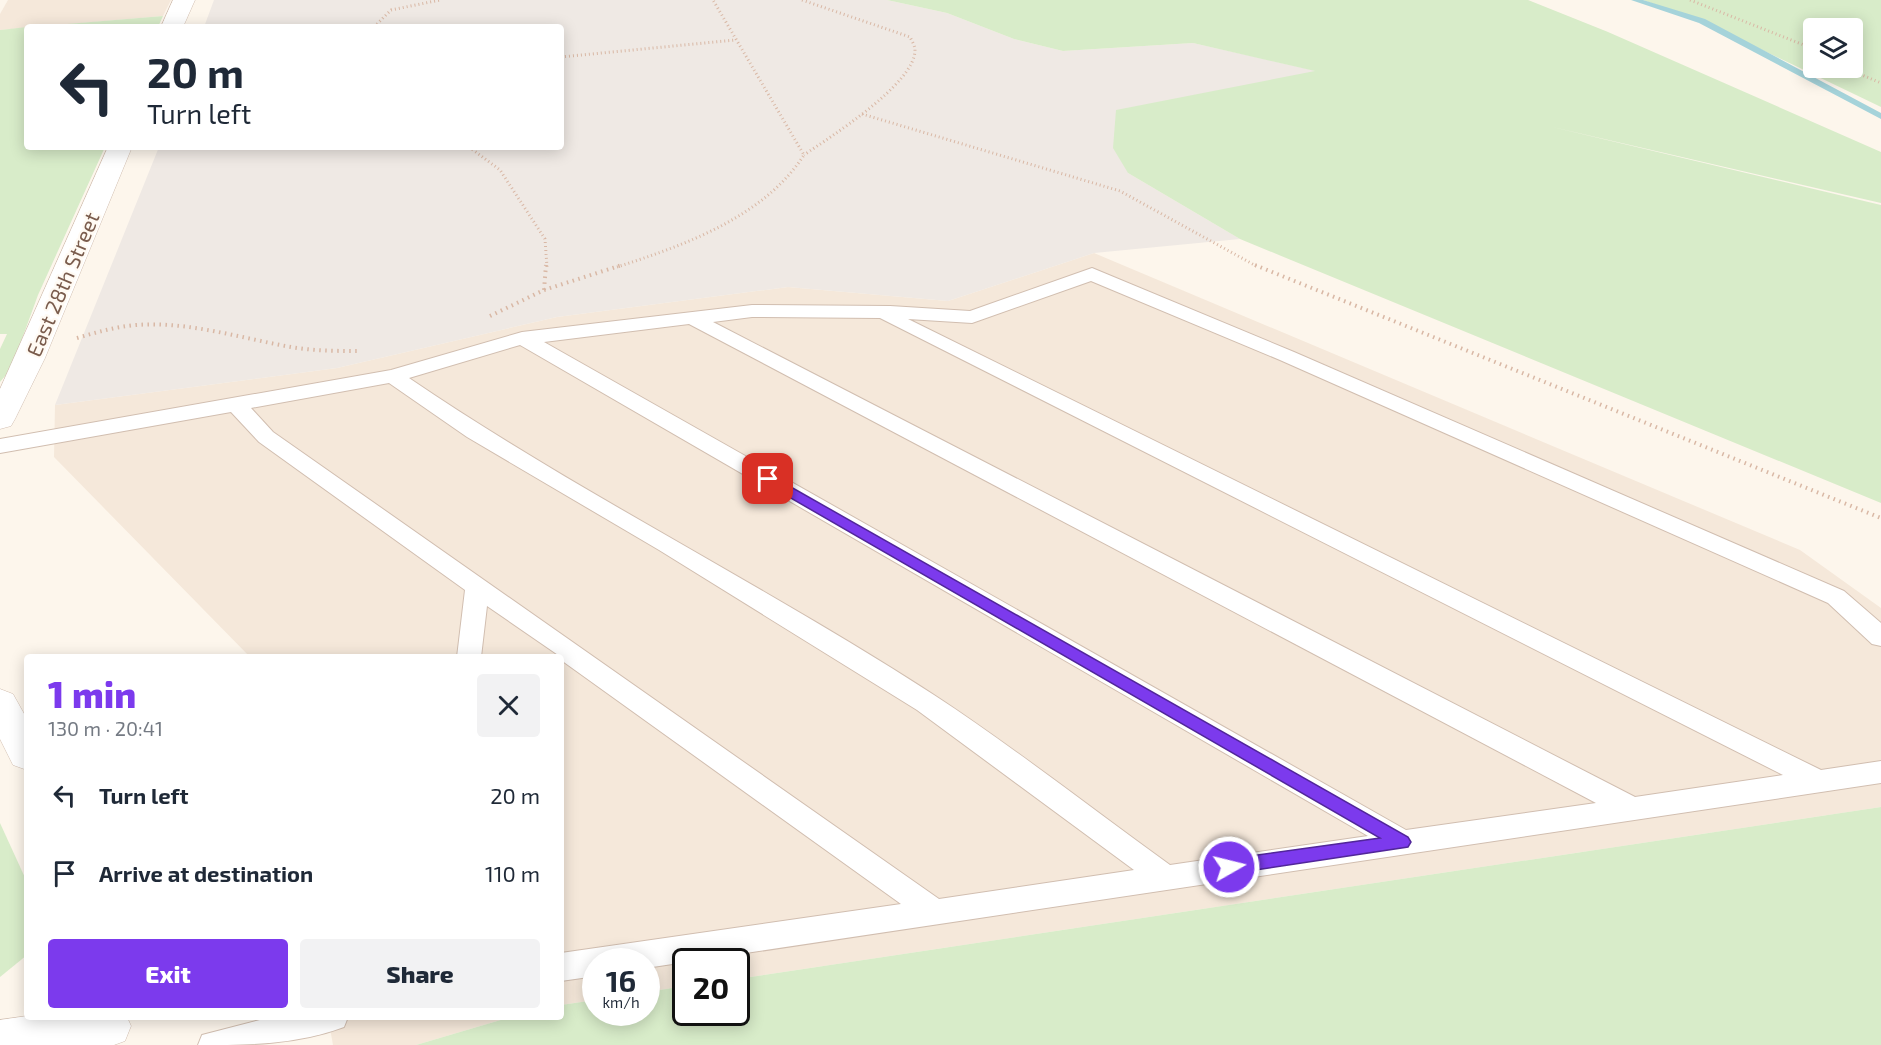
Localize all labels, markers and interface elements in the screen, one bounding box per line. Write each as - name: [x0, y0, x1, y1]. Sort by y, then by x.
- map controls: [1803, 18, 1863, 78]
- button: layers: [1803, 18, 1863, 78]
- text: 20 m: [147, 46, 244, 96]
- icon: left: [48, 48, 126, 126]
- text: Turn left: [147, 97, 251, 129]
- street label: East 28th Street: [20, 208, 104, 360]
- pin: [742, 453, 793, 504]
- icon: arrive: [751, 462, 784, 495]
- text: 1 min: [48, 672, 136, 715]
- button: close: [477, 674, 540, 737]
- text: 130 m · 20:41: [48, 716, 163, 740]
- icon: left: [48, 779, 81, 812]
- text: Turn left: [99, 782, 188, 808]
- text: 20 m: [490, 782, 540, 808]
- position arrow: [1197, 835, 1261, 899]
- icon: arrive: [48, 857, 81, 890]
- text: Arrive at destination: [99, 860, 313, 886]
- text: 110 m: [485, 860, 540, 886]
- button: Exit: [48, 939, 288, 1008]
- button: Share: [300, 939, 540, 1008]
- speed limit sign: 20: [672, 948, 750, 1026]
- text: 16: [606, 962, 636, 998]
- text: km/h: [602, 993, 640, 1011]

